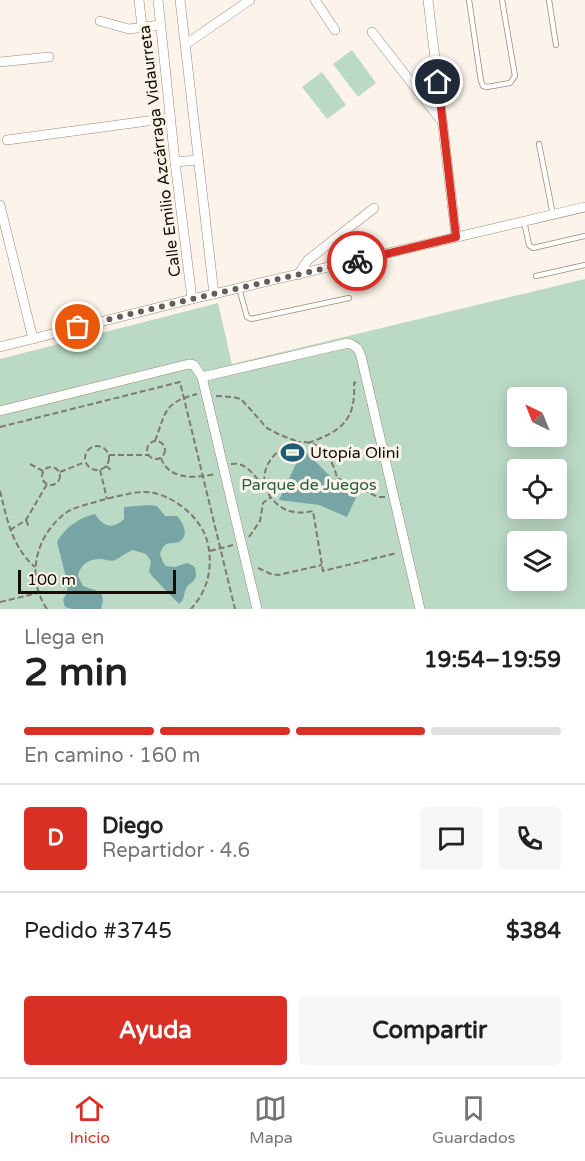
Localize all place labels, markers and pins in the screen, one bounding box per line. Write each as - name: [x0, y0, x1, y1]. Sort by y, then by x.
- pin: [412, 56, 463, 107]
- pin: [52, 301, 103, 352]
- sports icon: Utopía Olini: [279, 440, 305, 466]
- place label: Utopía Olini: [310, 443, 399, 463]

